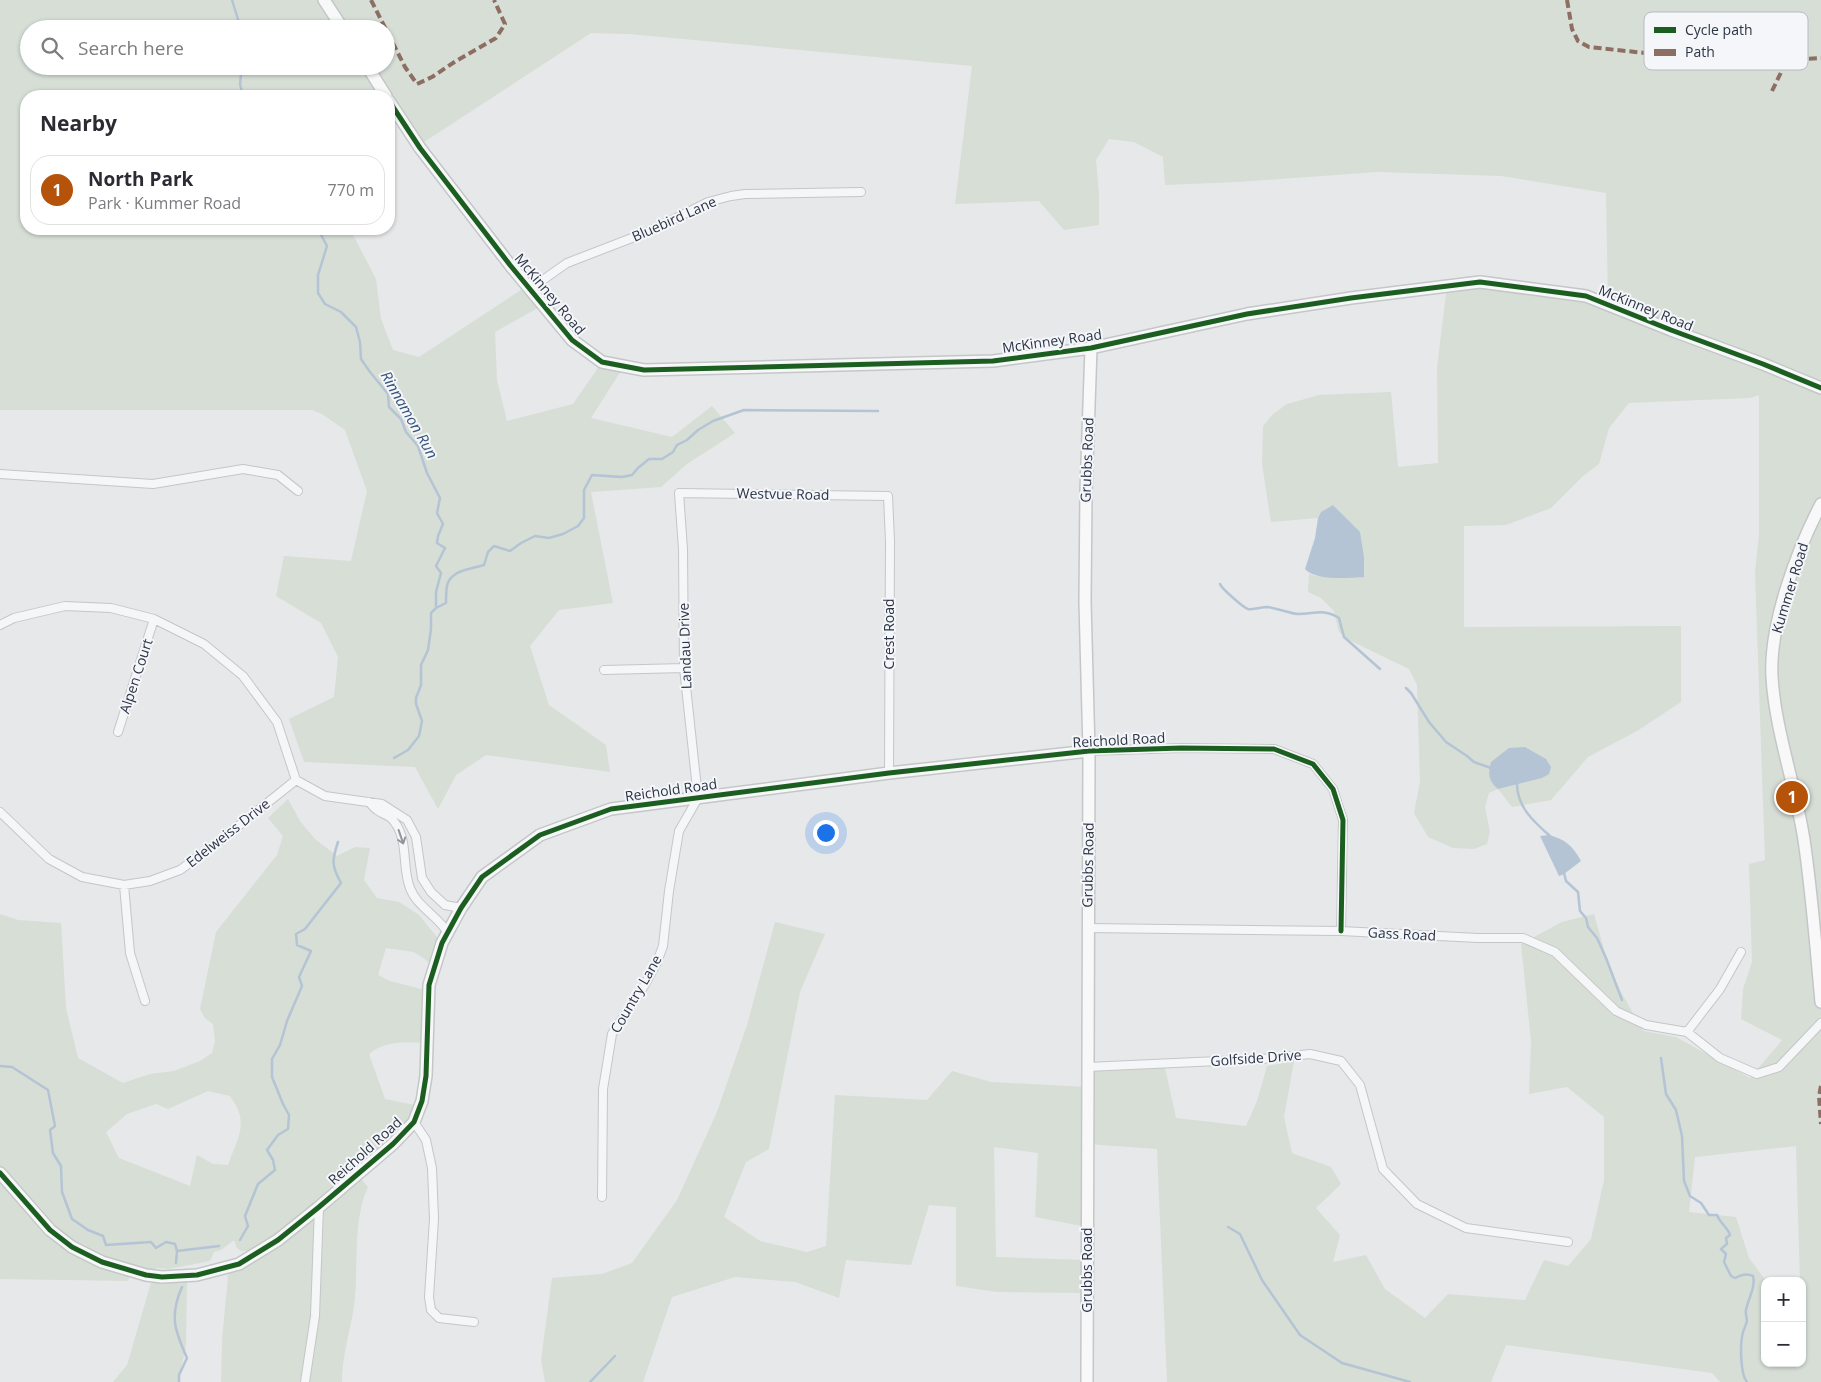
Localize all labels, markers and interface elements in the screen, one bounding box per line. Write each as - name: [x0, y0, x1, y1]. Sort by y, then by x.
- legend: [1644, 12, 1808, 70]
- search box: [20, 20, 395, 75]
- text: Cycle path: [1685, 20, 1753, 39]
- icon: search: [38, 34, 66, 62]
- text: Search here: [78, 35, 184, 61]
- text: Path: [1685, 42, 1715, 61]
- text: Nearby: [40, 109, 117, 137]
- text: North Park: [88, 166, 193, 192]
- text: 1: [52, 179, 62, 201]
- text: 770 m: [328, 179, 374, 201]
- street label: Bluebird Lane: [629, 191, 719, 246]
- text: Park · Kummer Road: [88, 192, 241, 214]
- street label: McKinney Road: [511, 249, 590, 338]
- street label: McKinney Road: [1596, 280, 1696, 335]
- street label: McKinney Road: [1001, 324, 1103, 357]
- water label: Rinnamon Run: [377, 367, 443, 462]
- street label: Grubbs Road: [1076, 417, 1097, 503]
- street label: Westvue Road: [736, 483, 830, 504]
- street label: Kummer Road: [1767, 540, 1812, 635]
- street label: Crest Road: [879, 598, 898, 670]
- street label: Landau Drive: [673, 602, 696, 690]
- street label: Alpen Court: [115, 636, 157, 716]
- street label: Reichold Road: [1072, 728, 1166, 751]
- street label: Reichold Road: [624, 774, 718, 805]
- pin: 1: [1776, 778, 1808, 816]
- street label: Edelweiss Drive: [182, 794, 274, 871]
- your location: [813, 820, 839, 846]
- street label: Grubbs Road: [1077, 822, 1098, 908]
- one-way arrow: [396, 829, 406, 845]
- street label: Gass Road: [1367, 922, 1437, 945]
- street label: Country Lane: [606, 951, 666, 1036]
- street label: Golfside Drive: [1210, 1045, 1302, 1070]
- street label: Reichold Road: [324, 1112, 406, 1189]
- street label: Grubbs Road: [1077, 1227, 1096, 1313]
- map controls: [1761, 1277, 1806, 1367]
- button: +: [1761, 1277, 1806, 1322]
- button: −: [1761, 1322, 1806, 1367]

